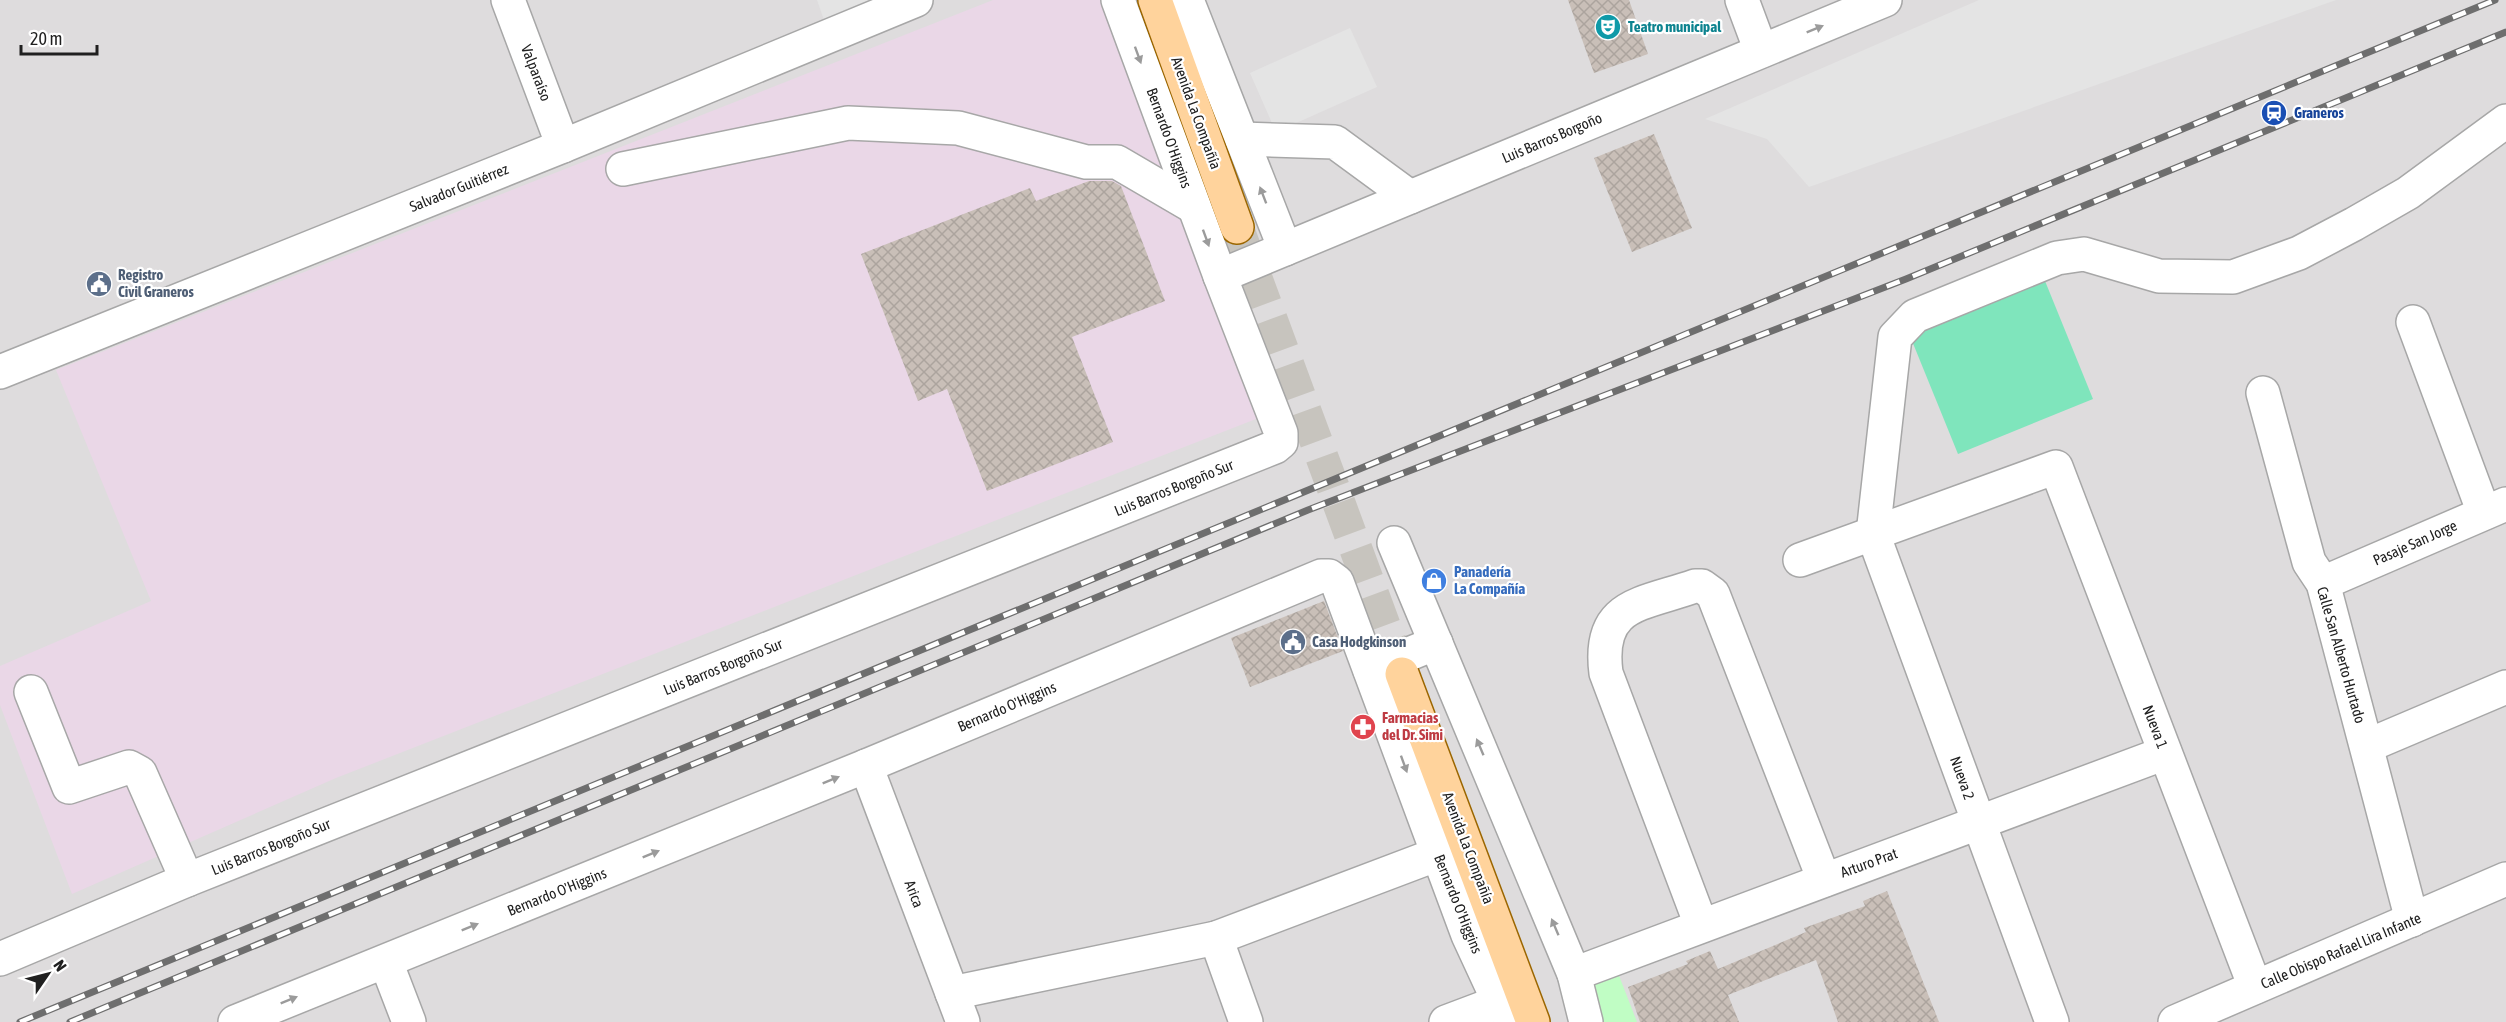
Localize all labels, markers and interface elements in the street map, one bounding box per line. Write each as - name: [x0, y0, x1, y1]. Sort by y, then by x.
- theatre icon: Teatro municipal: [1593, 12, 1623, 42]
- scale bar: [21, 18, 98, 56]
- place label: Teatro municipal: [1628, 18, 1722, 35]
- one-way arrow: [1807, 24, 1825, 34]
- text: 20 m: [30, 28, 62, 49]
- street label: Valparaíso: [518, 42, 555, 103]
- one-way arrow: [1134, 46, 1144, 64]
- street label: Avenida La Compañía: [1168, 54, 1225, 171]
- street label: Bernardo O'Higgins: [1143, 85, 1195, 190]
- station icon: Graneros: [2259, 98, 2289, 128]
- place label: Graneros: [2294, 104, 2345, 121]
- street label: Luis Barros Borgoño: [1499, 109, 1604, 166]
- street label: Salvador Guitiérrez: [407, 160, 511, 215]
- one-way arrow: [1258, 186, 1268, 204]
- one-way arrow: [1201, 229, 1211, 247]
- place label: Registro Civil Graneros: [118, 266, 194, 300]
- public building icon: Registro Civil Graneros: [84, 269, 114, 299]
- street label: Luis Barros Borgoño Sur: [1112, 456, 1236, 519]
- street label: Pasaje San Jorge: [2370, 516, 2460, 569]
- place label: Panadería La Compañía: [1454, 563, 1525, 597]
- shop icon: Panadería La Compañía: [1419, 566, 1449, 596]
- street label: Calle San Alberto Hurtado: [2314, 585, 2369, 725]
- public building icon: Casa Hodgkinson: [1278, 627, 1308, 657]
- place label: Casa Hodgkinson: [1312, 633, 1406, 650]
- street label: Luis Barros Borgoño Sur: [661, 635, 785, 698]
- street label: Bernardo O'Higgins: [955, 678, 1059, 735]
- street label: Nueva 1: [2139, 703, 2171, 751]
- place label: Farmacias del Dr. Simi: [1382, 709, 1443, 743]
- pharmacy icon: Farmacias del Dr. Simi: [1348, 712, 1378, 742]
- one-way arrow: [1475, 737, 1485, 755]
- street label: Nueva 2: [1947, 754, 1978, 802]
- one-way arrow: [1400, 755, 1410, 773]
- one-way arrow: [823, 775, 841, 785]
- street label: Avenida La Compañía: [1439, 790, 1498, 906]
- street label: Luis Barros Borgoño Sur: [209, 815, 333, 878]
- street label: Arturo Prat: [1838, 844, 1900, 881]
- one-way arrow: [642, 849, 660, 859]
- street label: Bernardo O'Higgins: [1431, 852, 1486, 956]
- street label: Bernardo O'Higgins: [505, 864, 609, 919]
- street label: Arica: [902, 878, 927, 910]
- street label: Calle Obispo Rafael Lira Infante: [2258, 909, 2424, 992]
- one-way arrow: [1550, 917, 1560, 935]
- one-way arrow: [461, 922, 479, 931]
- north arrow: [18, 944, 78, 1004]
- text: N: [50, 956, 70, 974]
- one-way arrow: [281, 995, 299, 1005]

